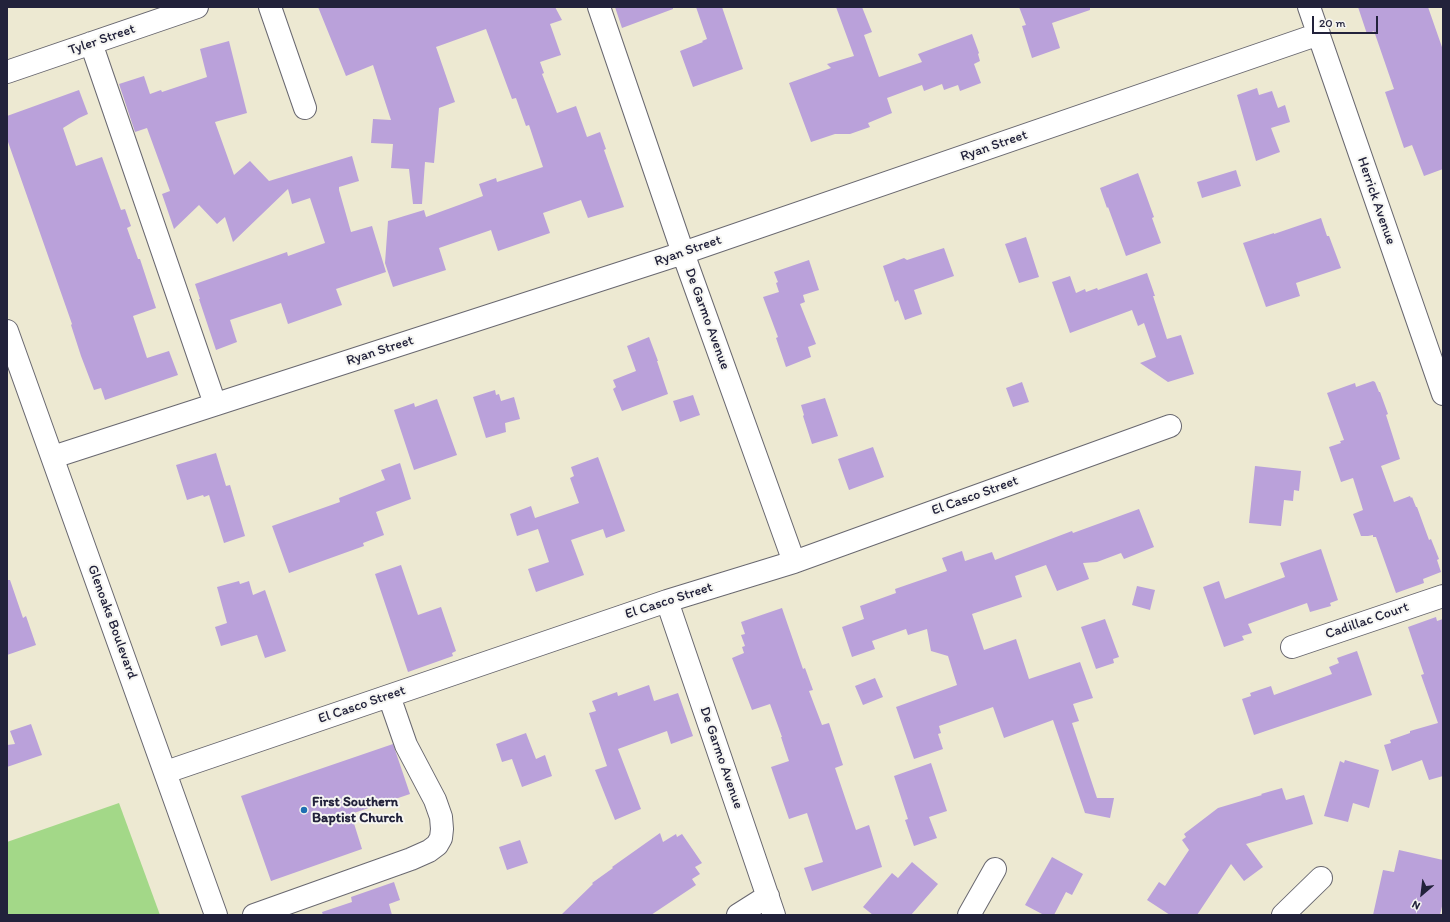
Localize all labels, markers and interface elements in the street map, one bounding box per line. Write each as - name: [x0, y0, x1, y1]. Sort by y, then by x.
- scale bar: [1314, 8, 1380, 34]
- text: 20 m: [1319, 16, 1346, 30]
- street label: Tyler Street: [66, 21, 138, 59]
- street label: Ryan Street: [958, 127, 1030, 165]
- street label: Herrick Avenue: [1353, 155, 1399, 247]
- street label: Ryan Street: [652, 232, 724, 270]
- street label: De Garmo Avenue: [681, 266, 733, 372]
- street label: Ryan Street: [344, 332, 416, 370]
- street label: El Casco Street: [929, 473, 1021, 519]
- street label: Glenoaks Boulevard: [84, 563, 140, 681]
- street label: El Casco Street: [623, 579, 715, 623]
- street label: Cadillac Court: [1323, 599, 1411, 643]
- street label: El Casco Street: [316, 682, 408, 728]
- street label: De Garmo Avenue: [696, 705, 746, 811]
- place label: First Southern Baptist Church: [312, 794, 403, 826]
- marker: First Southern Baptist Church: [299, 805, 309, 815]
- north arrow: [1402, 874, 1442, 914]
- text: N: [1410, 898, 1422, 913]

